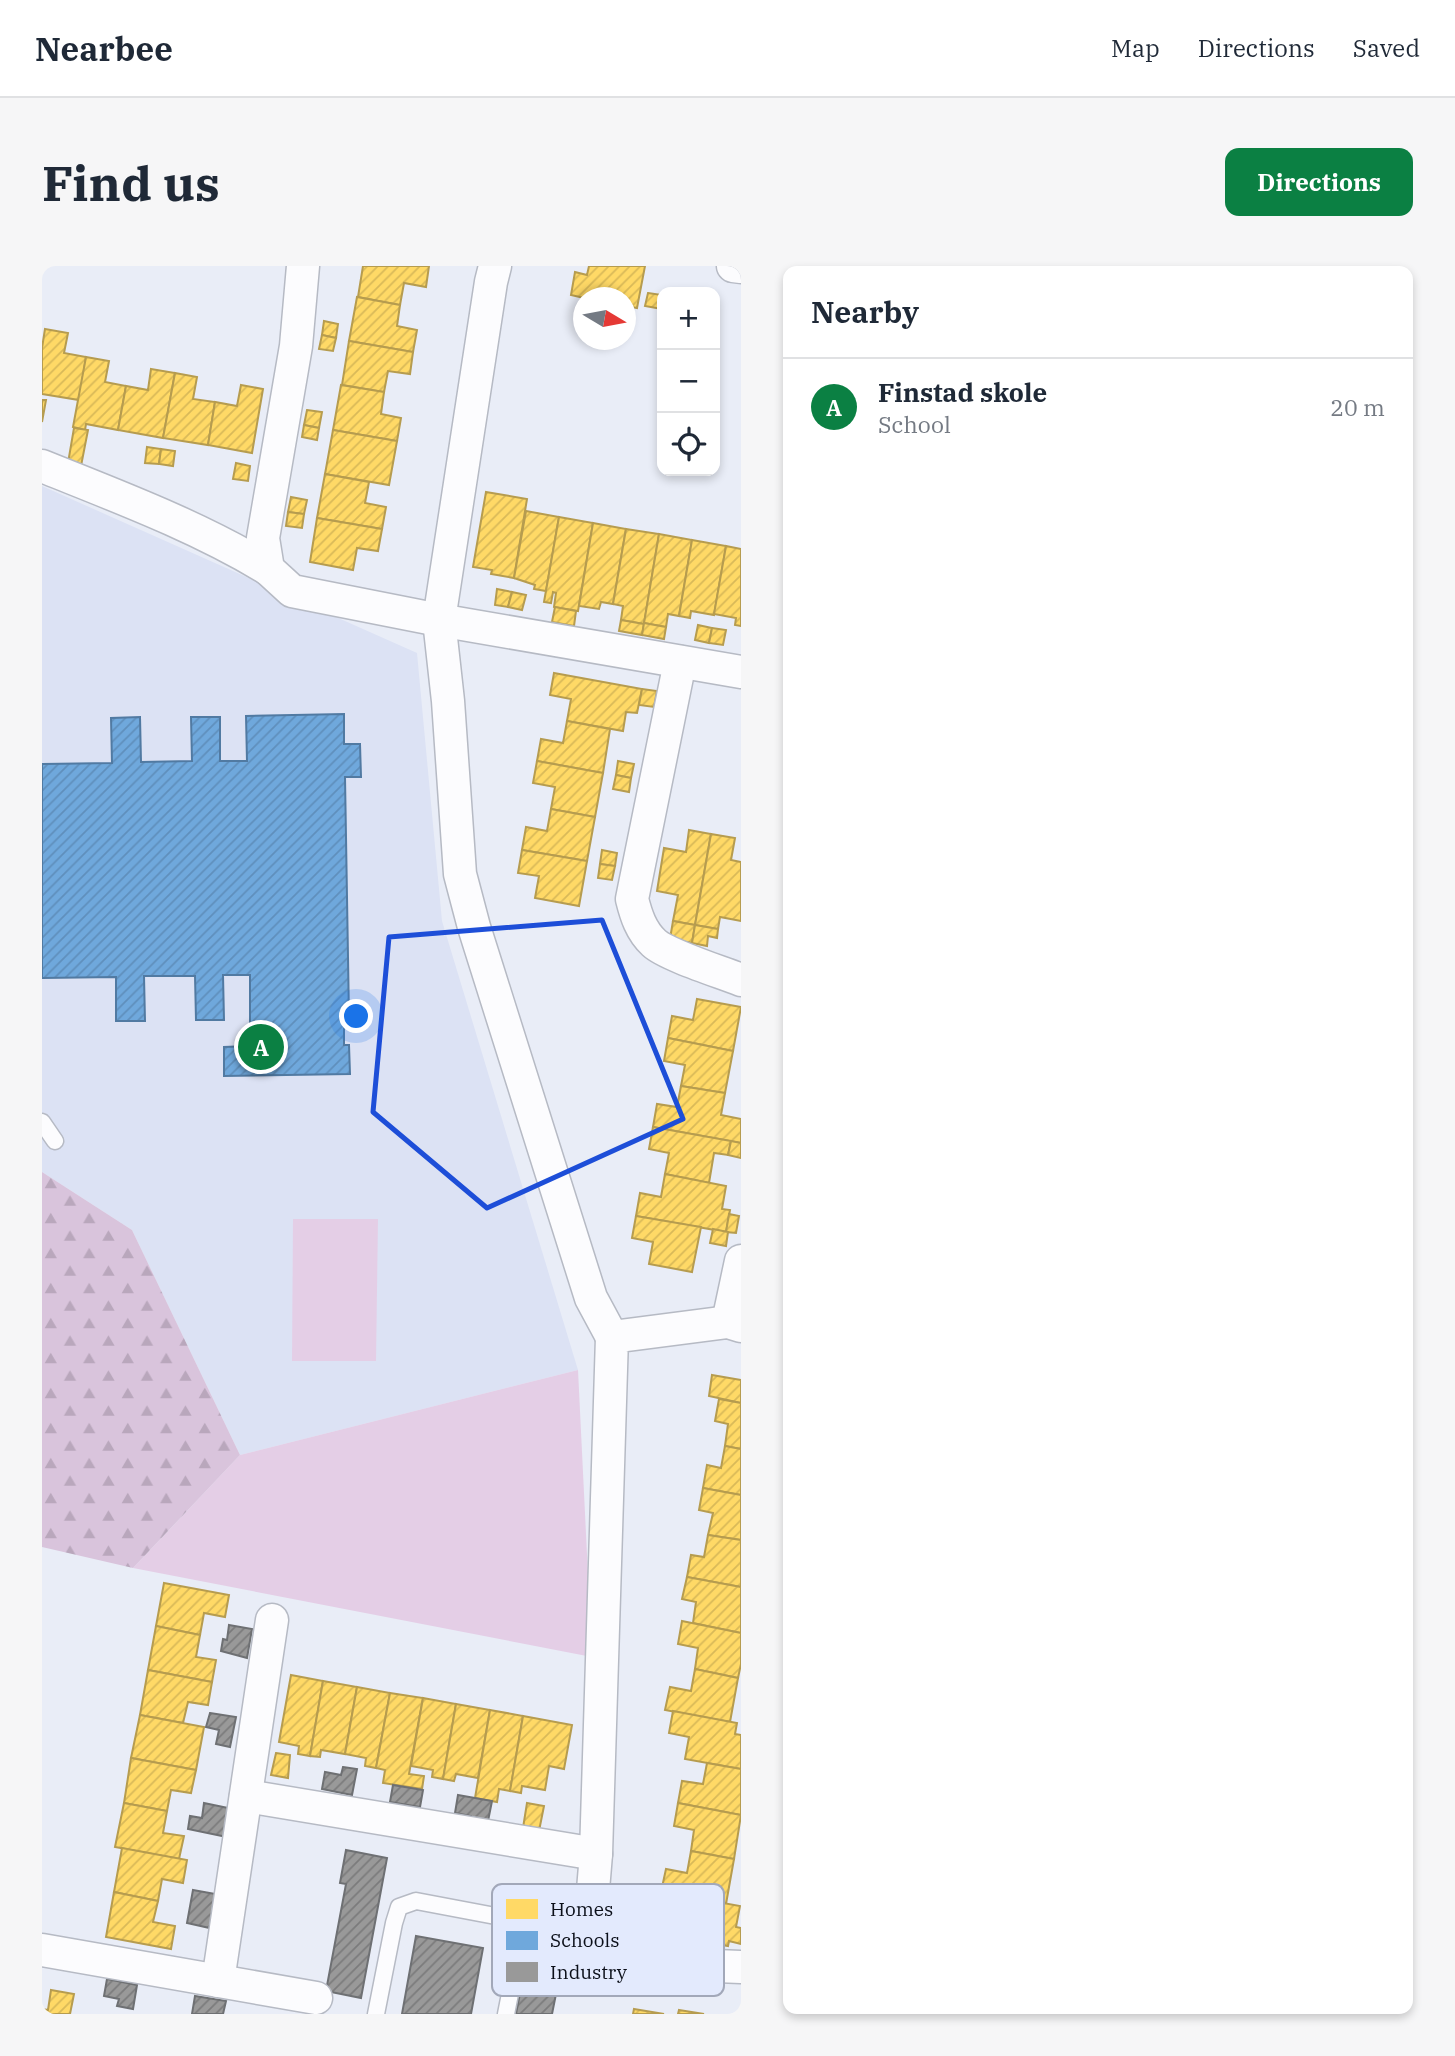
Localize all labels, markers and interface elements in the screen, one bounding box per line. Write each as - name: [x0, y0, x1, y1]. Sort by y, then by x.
- text: Nearbee: [35, 27, 173, 70]
- text: Map: [1111, 32, 1160, 64]
- text: Directions: [1198, 32, 1315, 64]
- text: Saved: [1353, 32, 1420, 64]
- button: Directions: [1225, 148, 1413, 216]
- text: Find us: [42, 151, 220, 214]
- north arrow: [573, 287, 636, 350]
- map controls: [657, 287, 720, 476]
- button: +: [657, 287, 720, 350]
- text: Nearby: [811, 292, 919, 331]
- button: −: [657, 350, 720, 413]
- text: Finstad skole: [878, 375, 1047, 409]
- text: A: [826, 392, 842, 422]
- text: 20 m: [1330, 392, 1385, 422]
- text: School: [878, 409, 951, 439]
- button: locate: [657, 413, 720, 476]
- your location: [339, 999, 373, 1033]
- pin: A: [238, 1021, 284, 1073]
- legend: [492, 1884, 724, 1996]
- text: Homes: [550, 1897, 613, 1921]
- text: Schools: [550, 1928, 619, 1952]
- text: Industry: [550, 1960, 628, 1984]

